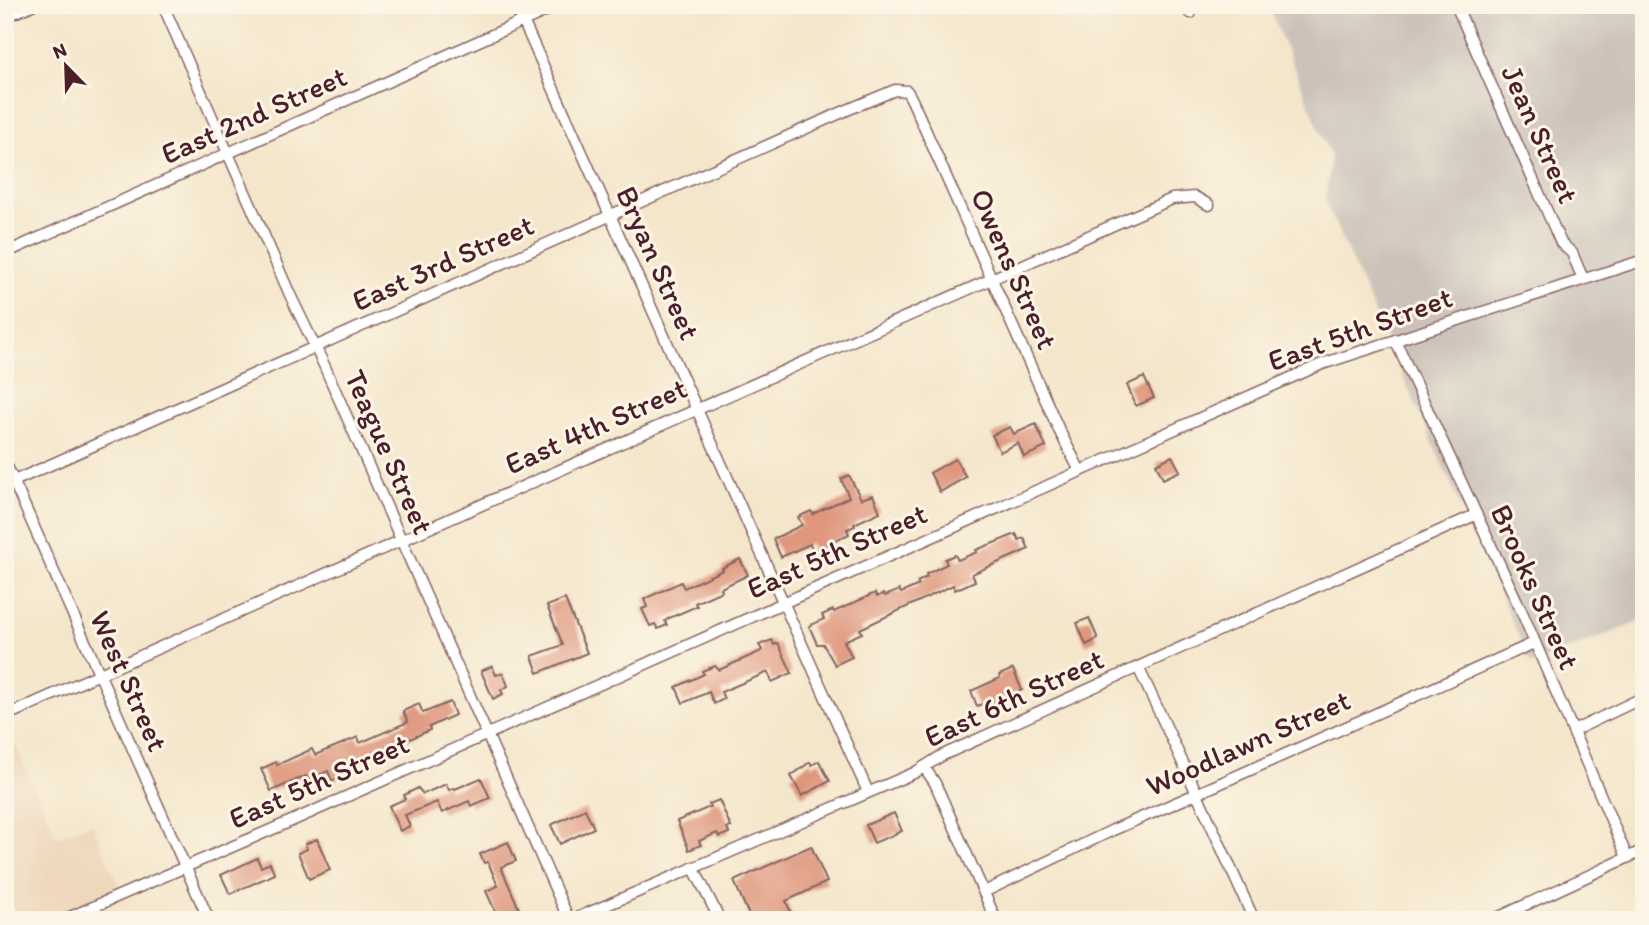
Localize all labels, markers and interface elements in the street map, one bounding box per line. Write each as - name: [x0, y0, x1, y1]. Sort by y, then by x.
- north arrow: [32, 32, 102, 102]
- text: N: [49, 38, 70, 64]
- street label: East 2nd Street: [155, 57, 352, 172]
- street label: Jean Street: [1494, 59, 1587, 209]
- street label: Bryan Street: [608, 180, 709, 345]
- street label: Owens Street: [963, 183, 1066, 355]
- street label: East 3rd Street: [346, 206, 539, 319]
- street label: East 5th Street: [1263, 278, 1457, 379]
- street label: Teague Street: [337, 364, 442, 540]
- street label: East 4th Street: [499, 369, 693, 482]
- street label: East 5th Street: [741, 494, 933, 607]
- street label: Brooks Street: [1483, 499, 1588, 675]
- street label: West Street: [82, 605, 177, 757]
- street label: East 6th Street: [918, 640, 1109, 755]
- street label: Woodlawn Street: [1140, 681, 1356, 804]
- street label: East 5th Street: [223, 724, 415, 837]

